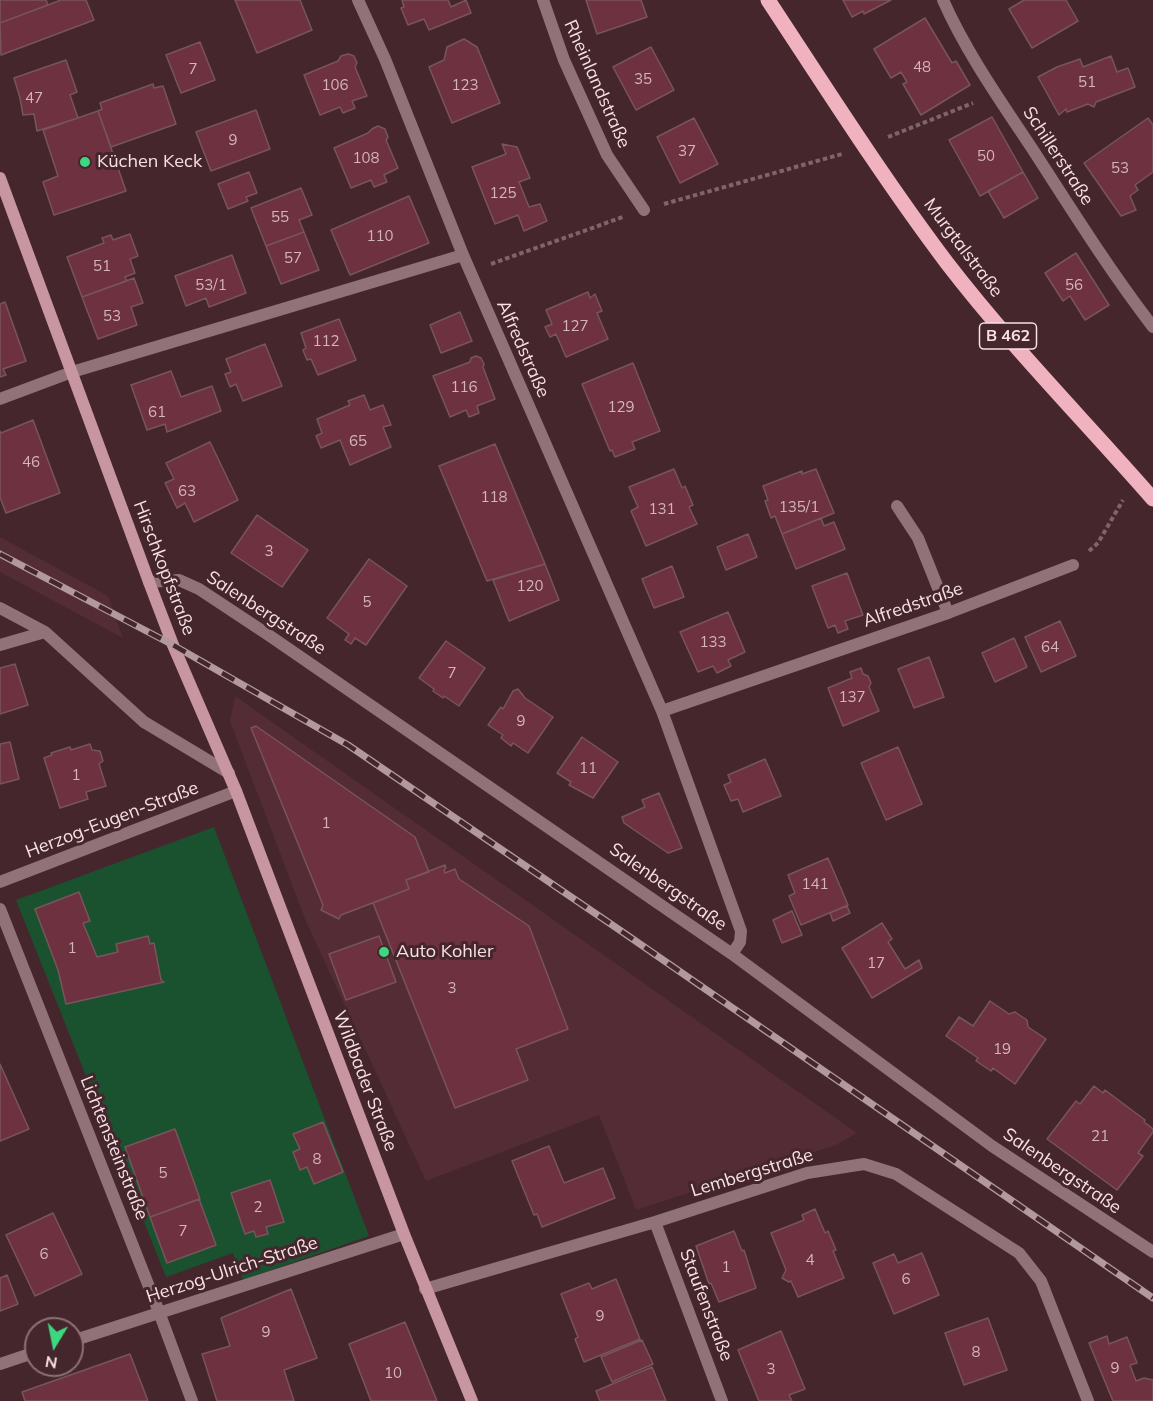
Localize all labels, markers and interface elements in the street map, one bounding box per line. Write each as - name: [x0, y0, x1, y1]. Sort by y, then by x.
- street label: Rheinlandstraße: [559, 17, 635, 151]
- house number: 48: [913, 58, 931, 76]
- house number: 7: [189, 60, 197, 78]
- house number: 35: [634, 70, 652, 88]
- house number: 51: [1078, 73, 1096, 91]
- house number: 106: [322, 76, 348, 94]
- house number: 123: [452, 76, 478, 94]
- house number: 47: [25, 89, 43, 107]
- street label: Schillerstraße: [1018, 103, 1098, 209]
- house number: 9: [229, 131, 237, 149]
- house number: 37: [678, 142, 696, 160]
- house number: 50: [977, 147, 995, 165]
- house number: 108: [353, 149, 379, 167]
- place label: Küchen Keck: [97, 151, 202, 173]
- marker: Küchen Keck: [78, 155, 92, 169]
- house number: 53: [1111, 159, 1129, 177]
- house number: 125: [490, 184, 516, 202]
- street label: Murgtalstraße: [919, 194, 1007, 302]
- house number: 55: [271, 208, 289, 226]
- house number: 110: [367, 227, 393, 245]
- house number: 57: [284, 249, 302, 267]
- house number: 51: [93, 257, 111, 275]
- house number: 53/1: [195, 276, 227, 294]
- house number: 56: [1065, 276, 1083, 294]
- street label: Alfredstraße: [492, 297, 554, 401]
- house number: 53: [103, 307, 121, 325]
- house number: 127: [562, 317, 588, 335]
- road number: B 462: [980, 323, 1036, 349]
- house number: 112: [313, 332, 339, 350]
- house number: 116: [451, 378, 477, 396]
- house number: 129: [608, 398, 634, 416]
- house number: 61: [148, 403, 166, 421]
- house number: 65: [349, 432, 367, 450]
- house number: 46: [22, 453, 40, 471]
- house number: 63: [178, 482, 196, 500]
- house number: 118: [481, 488, 507, 506]
- street label: Hirschkopfstraße: [128, 498, 200, 638]
- house number: 135/1: [779, 498, 819, 516]
- house number: 131: [649, 500, 675, 518]
- house number: 3: [265, 542, 273, 560]
- street label: Salenbergstraße: [202, 566, 330, 660]
- house number: 120: [517, 577, 543, 595]
- street label: Alfredstraße: [860, 578, 966, 632]
- house number: 5: [363, 593, 371, 611]
- house number: 133: [700, 633, 726, 651]
- house number: 64: [1041, 638, 1059, 656]
- house number: 7: [448, 664, 456, 682]
- house number: 137: [839, 688, 865, 706]
- house number: 9: [517, 712, 525, 730]
- house number: 11: [579, 759, 597, 777]
- house number: 1: [72, 766, 80, 784]
- street label: Herzog-Eugen-Straße: [22, 777, 202, 863]
- house number: 1: [322, 814, 330, 832]
- street label: Salenbergstraße: [605, 839, 731, 935]
- house number: 141: [802, 875, 828, 893]
- house number: 1: [68, 939, 76, 957]
- place label: Auto Kohler: [396, 941, 493, 963]
- marker: Auto Kohler: [377, 945, 391, 959]
- house number: 17: [867, 954, 885, 972]
- house number: 3: [448, 979, 456, 997]
- street label: Wildbader Straße: [328, 1008, 402, 1154]
- house number: 19: [993, 1040, 1011, 1058]
- street label: Lichtensteinstraße: [75, 1073, 153, 1223]
- street label: Salenbergstraße: [999, 1123, 1125, 1219]
- house number: 21: [1091, 1127, 1109, 1145]
- street label: Lembergstraße: [688, 1144, 816, 1202]
- house number: 8: [313, 1150, 321, 1168]
- house number: 5: [159, 1164, 167, 1182]
- house number: 2: [254, 1198, 262, 1216]
- house number: 7: [179, 1222, 187, 1240]
- street label: Herzog-Ulrich-Straße: [143, 1232, 321, 1308]
- house number: 6: [40, 1245, 48, 1263]
- street label: Staufenstraße: [675, 1246, 737, 1364]
- house number: 4: [806, 1251, 814, 1269]
- house number: 1: [722, 1258, 730, 1276]
- house number: 6: [902, 1270, 910, 1288]
- house number: 9: [596, 1307, 604, 1325]
- north arrow: [24, 1317, 84, 1377]
- house number: 9: [262, 1323, 270, 1341]
- house number: 8: [972, 1343, 980, 1361]
- text: N: [44, 1352, 59, 1374]
- house number: 9: [1111, 1359, 1119, 1377]
- house number: 3: [767, 1360, 775, 1378]
- house number: 10: [384, 1364, 402, 1382]

